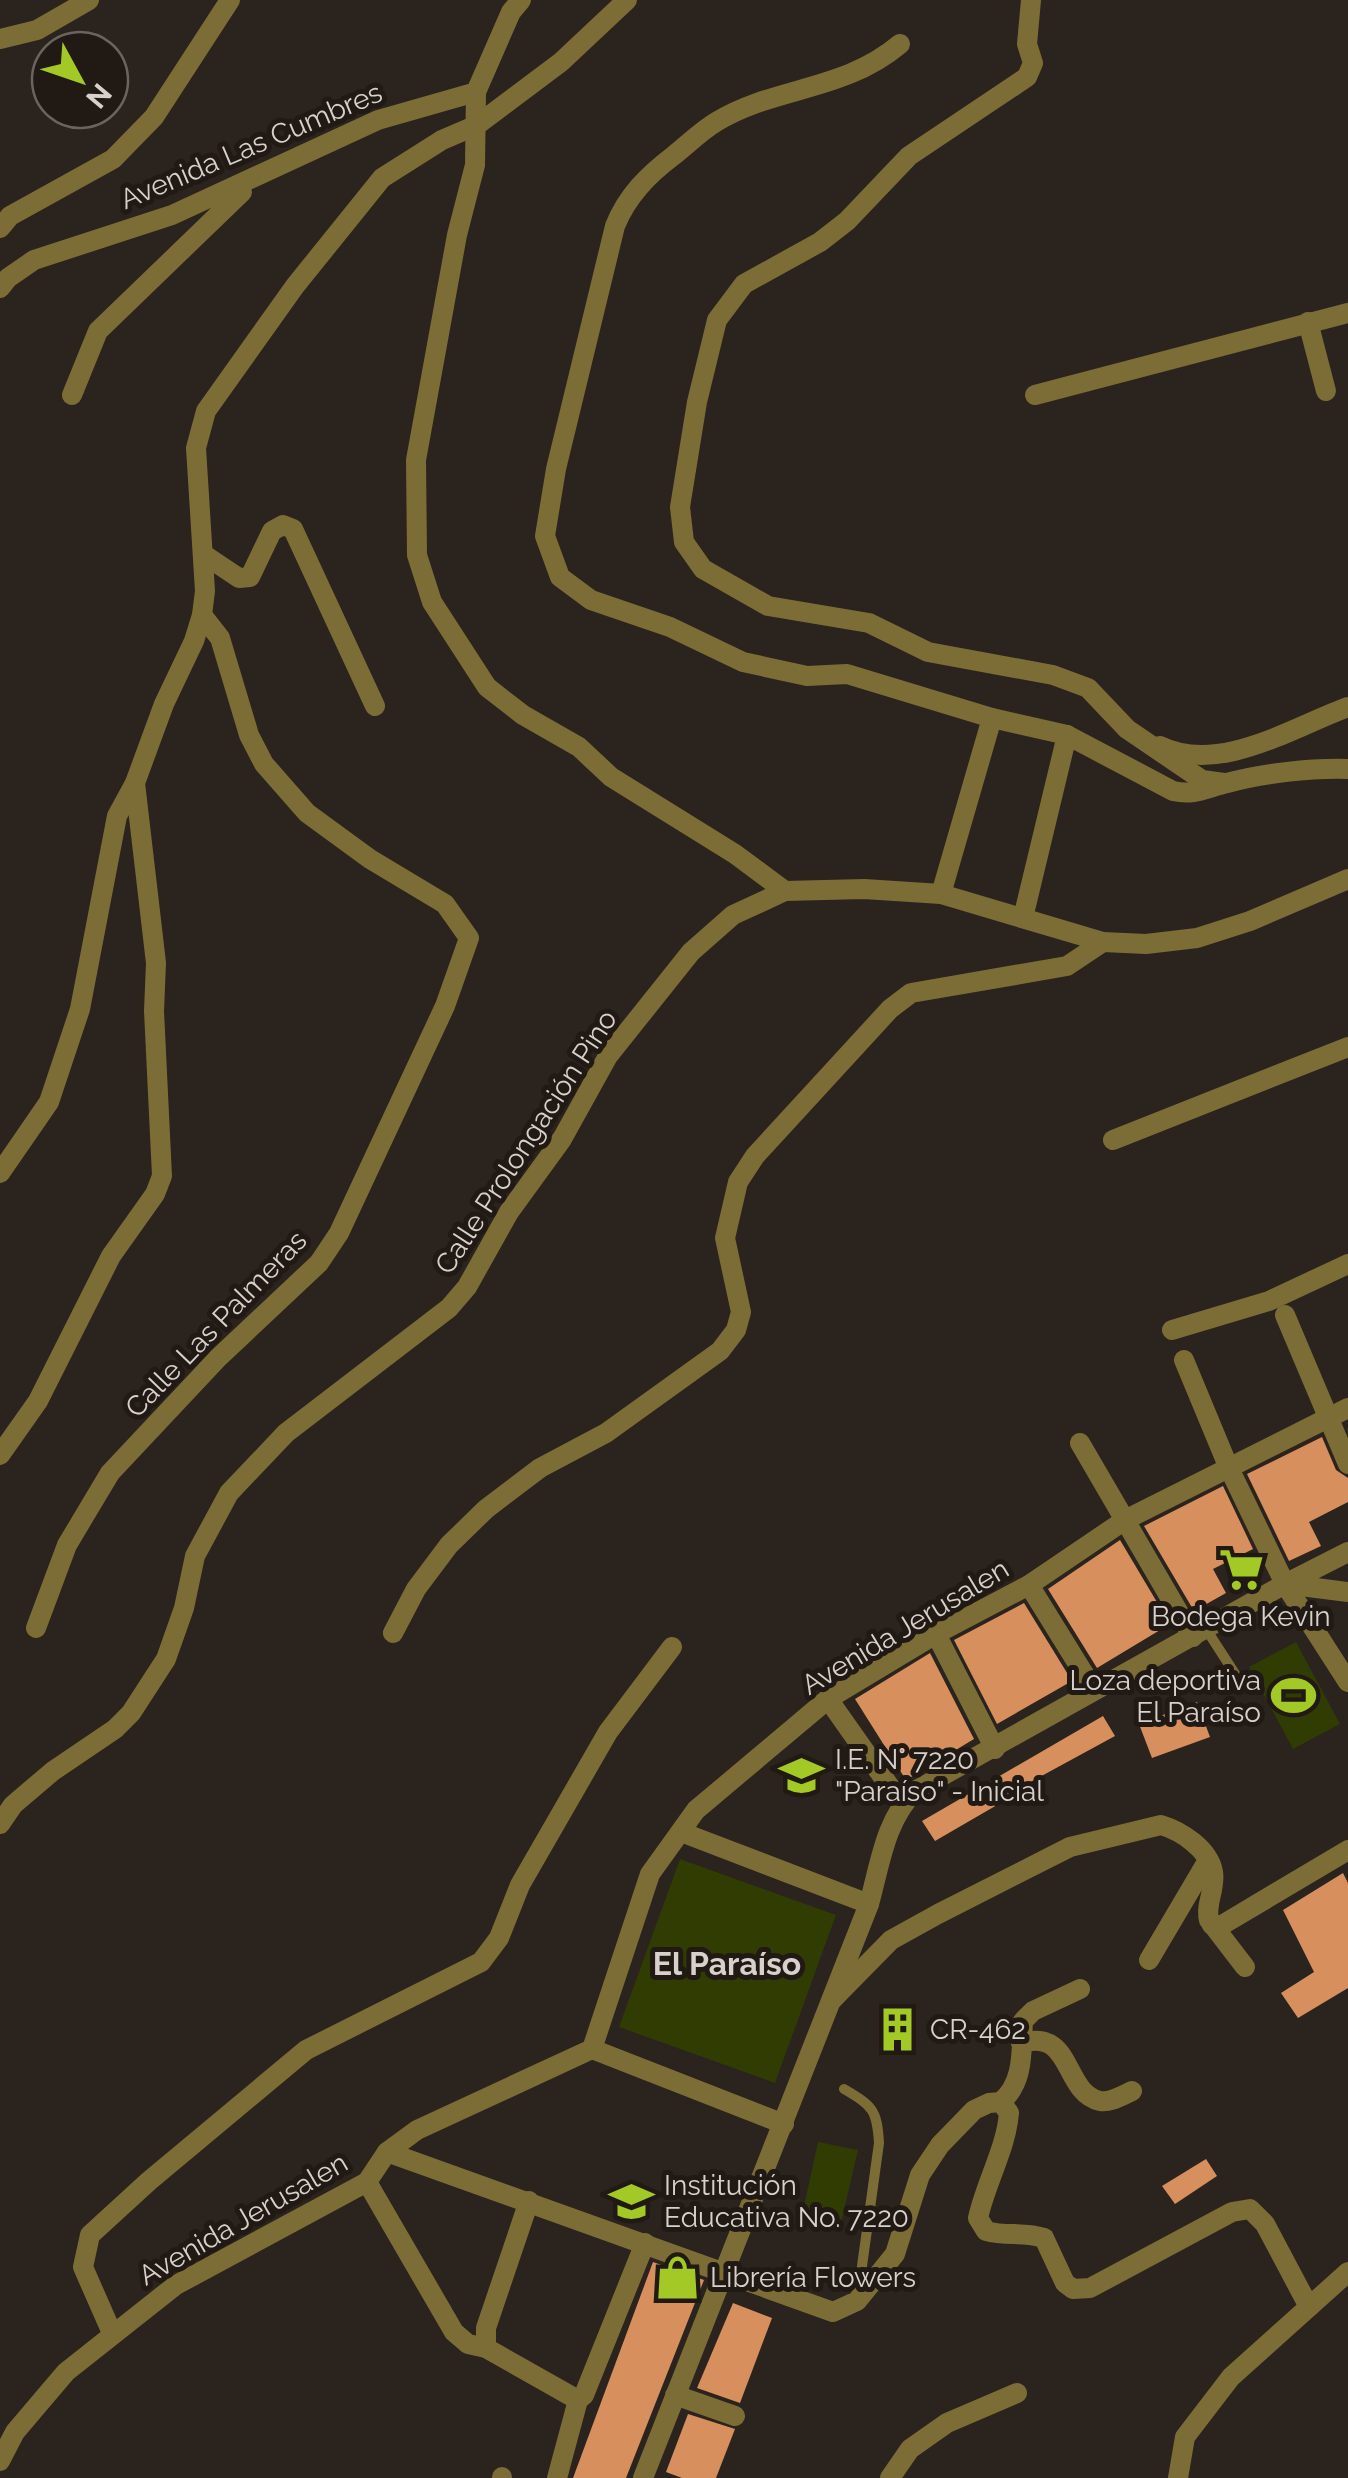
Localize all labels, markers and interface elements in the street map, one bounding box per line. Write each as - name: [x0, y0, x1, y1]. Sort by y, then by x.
- north arrow: [30, 30, 130, 130]
- street label: Avenida Las Cumbres: [115, 76, 387, 216]
- text: N: [79, 77, 118, 115]
- street label: Calle Prolongación Pino: [428, 1004, 624, 1280]
- street label: Calle Las Palmeras: [119, 1224, 313, 1424]
- supermarket icon: Bodega Kevin: [1217, 1546, 1265, 1594]
- street label: Avenida Jerusalen: [796, 1552, 1014, 1702]
- place label: Bodega Kevin: [1151, 1600, 1331, 1633]
- place label: Loza deportiva El Paraíso: [1070, 1664, 1261, 1729]
- sports icon: Loza deportiva El Paraíso: [1270, 1672, 1318, 1720]
- place label: I.E. N° 7220 "Paraíso" - Inicial: [835, 1743, 1044, 1808]
- school or university icon: I.E. N° 7220 "Paraíso" - Inicial: [778, 1751, 826, 1799]
- district label: El Paraíso: [653, 1945, 801, 1982]
- building icon: CR-462: [873, 2005, 921, 2053]
- place label: CR-462: [930, 2013, 1026, 2046]
- street label: Avenida Jerusalen: [133, 2146, 353, 2292]
- place label: Institución Educativa No. 7220: [664, 2169, 909, 2234]
- school or university icon: Institución Educativa No. 7220: [607, 2177, 655, 2225]
- shop icon: Librería Flowers: [653, 2253, 701, 2301]
- place label: Librería Flowers: [710, 2261, 916, 2294]

